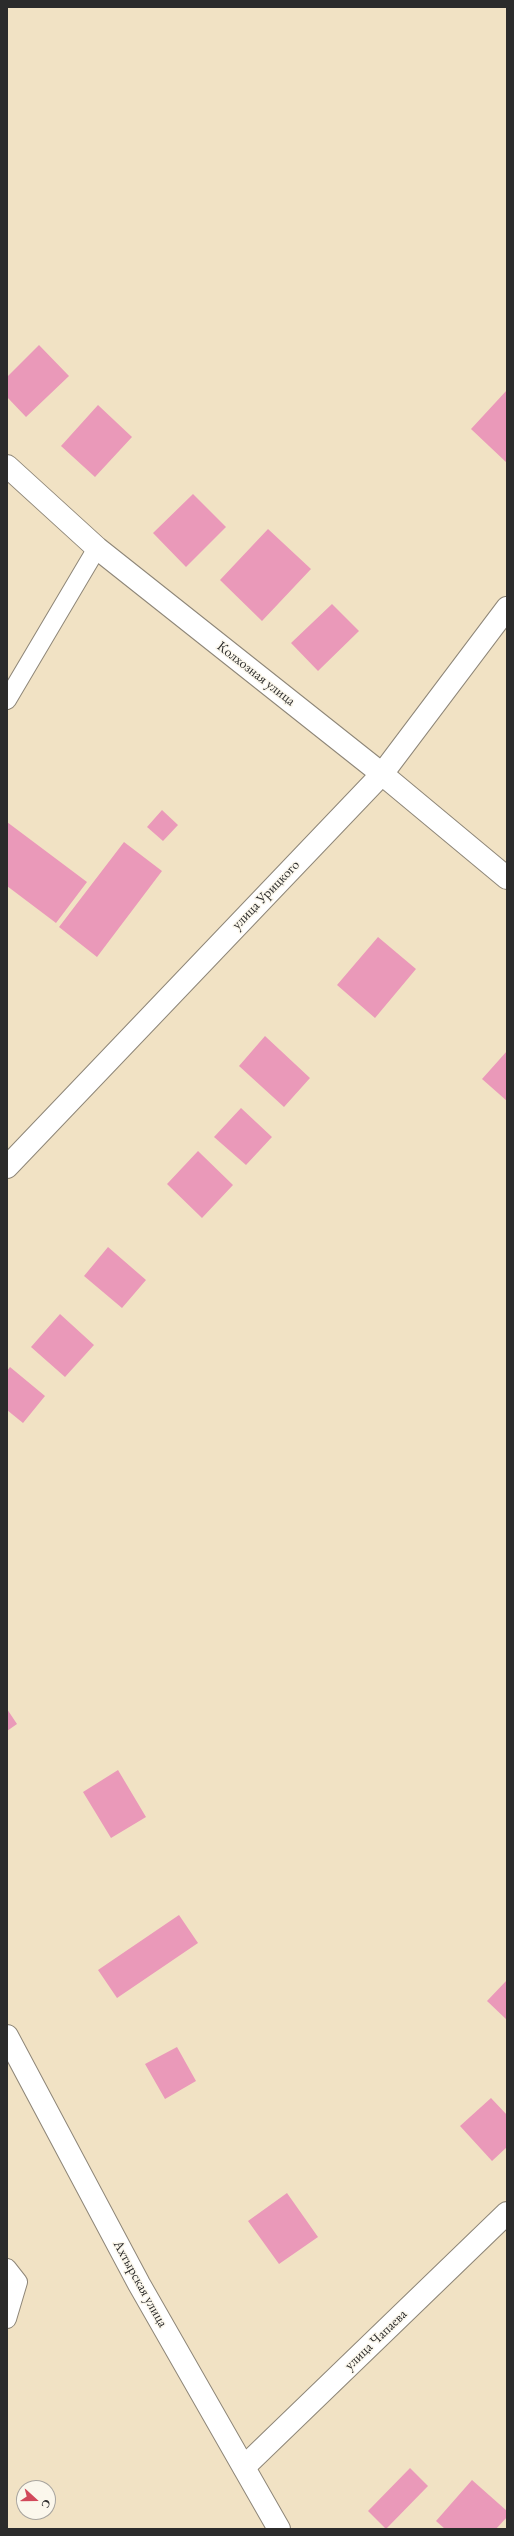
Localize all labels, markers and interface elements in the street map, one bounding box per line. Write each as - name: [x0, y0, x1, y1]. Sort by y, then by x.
- street label: Колхозная улица: [214, 638, 298, 710]
- street label: улица Урицкого: [229, 857, 303, 933]
- street label: Ахтырская улица: [109, 2238, 171, 2330]
- street label: улица Чапаева: [341, 2306, 411, 2374]
- north arrow: [16, 2480, 56, 2520]
- text: С: [38, 2498, 54, 2510]

